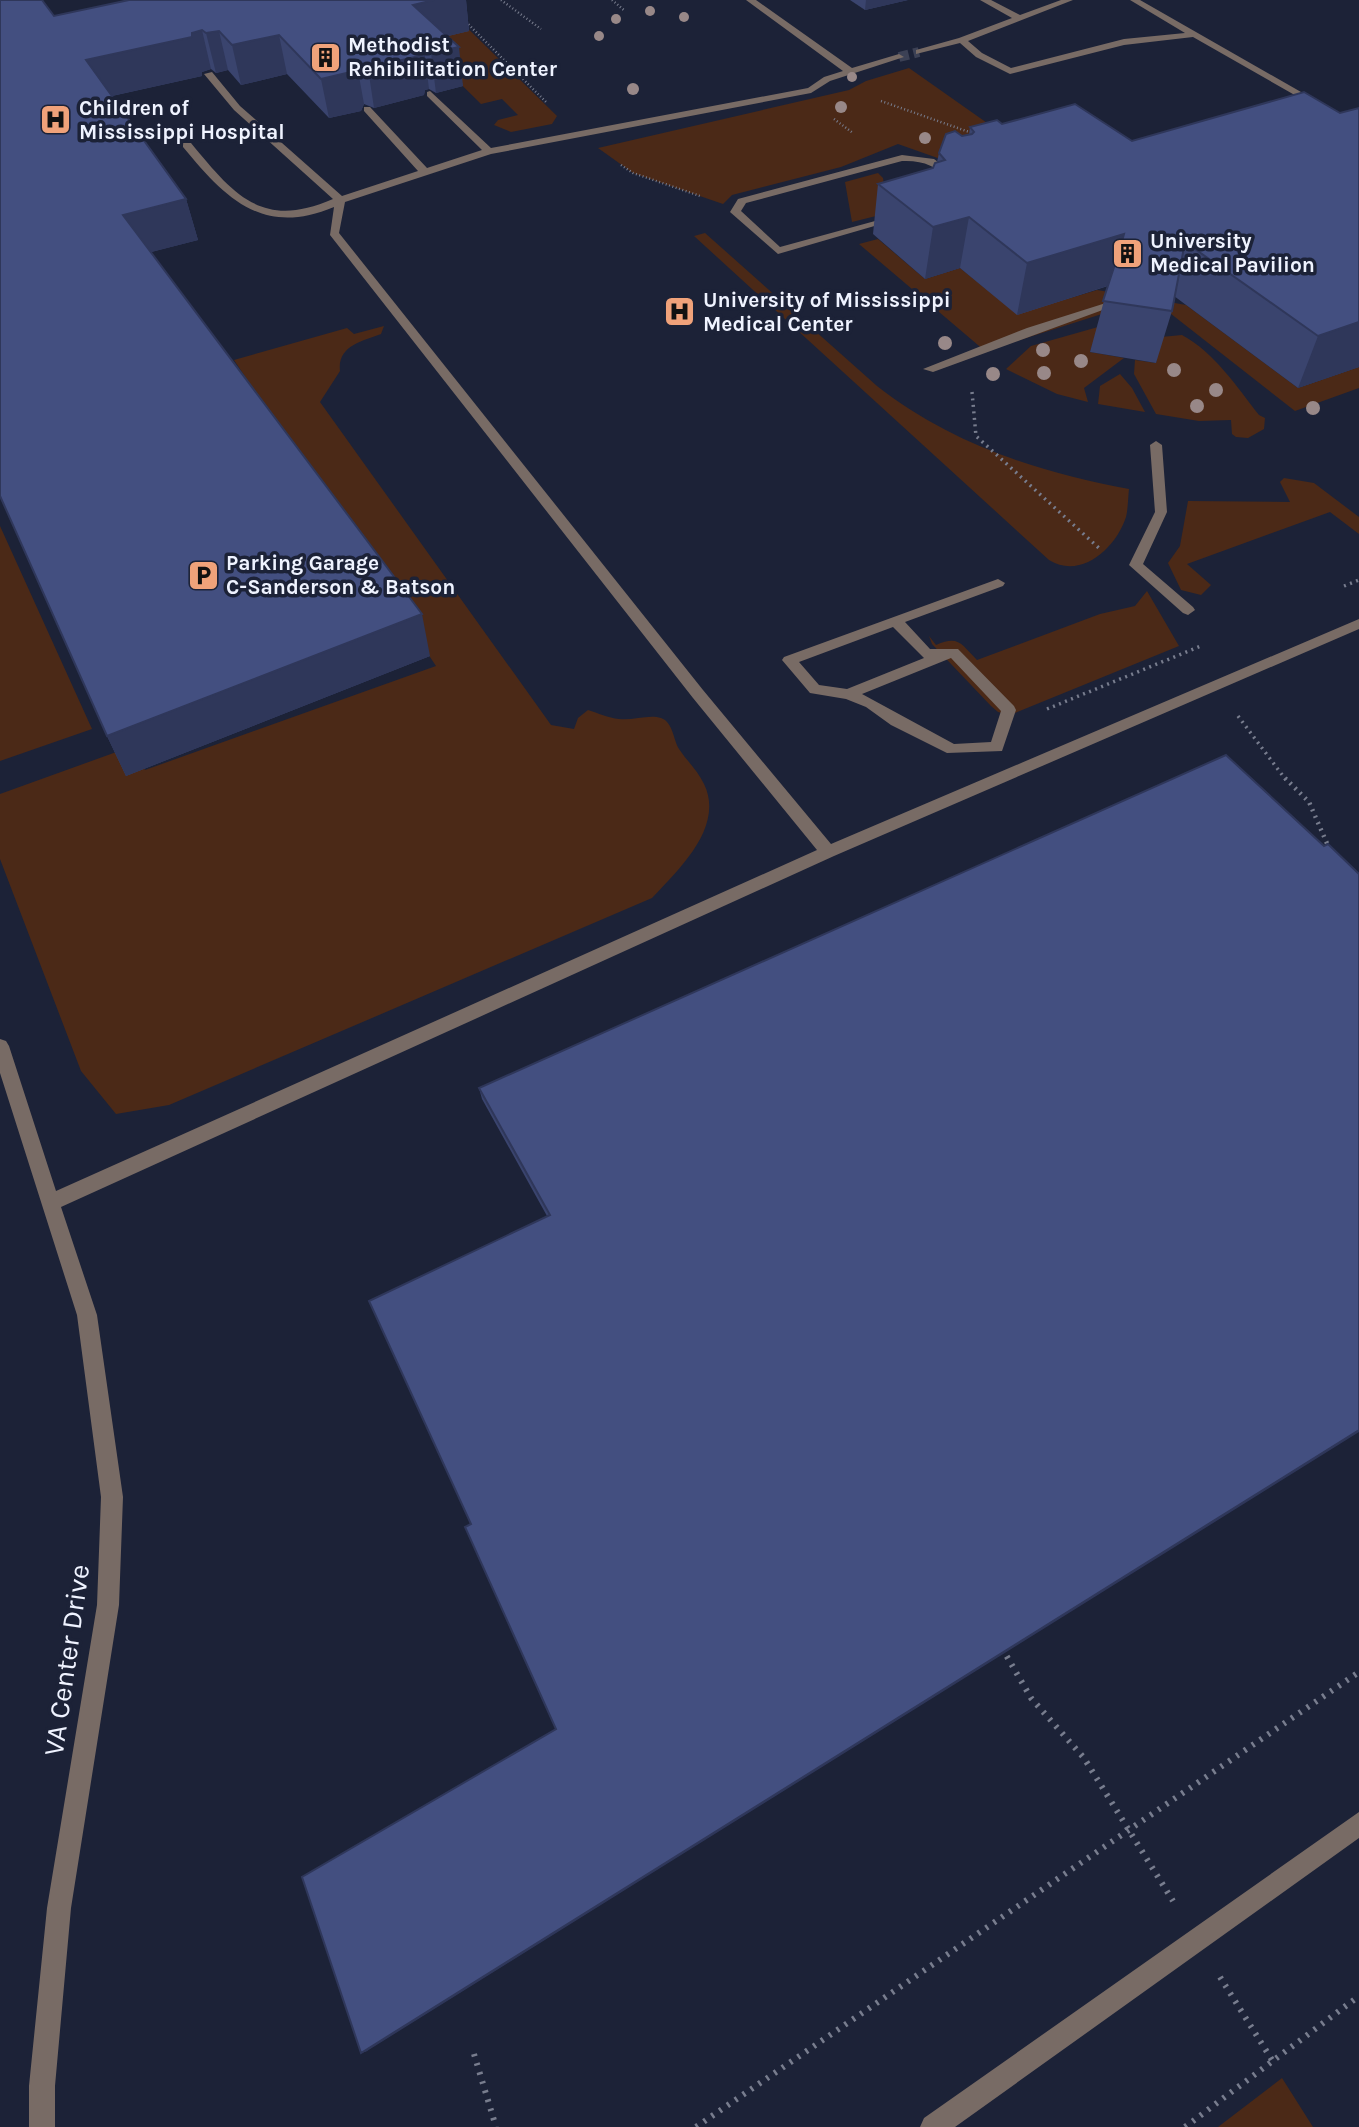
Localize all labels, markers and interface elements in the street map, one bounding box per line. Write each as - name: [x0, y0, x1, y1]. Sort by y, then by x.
- place label: Methodist Rehibilitation Center: [348, 33, 558, 81]
- building icon: Methodist Rehibilitation Center: [308, 40, 342, 74]
- place label: Children of Mississippi Hospital: [79, 96, 285, 144]
- hospital icon: Children of Mississippi Hospital: [39, 103, 73, 137]
- place label: University Medical Pavilion: [1150, 229, 1315, 277]
- building icon: University Medical Pavilion: [1110, 236, 1144, 270]
- place label: University of Mississippi Medical Center: [703, 288, 951, 336]
- hospital icon: University of Mississippi Medical Center: [663, 295, 697, 329]
- place label: Parking Garage C-Sanderson & Batson: [226, 551, 455, 599]
- parking icon: Parking Garage C-Sanderson & Batson: [186, 558, 220, 592]
- street label: VA Center Drive: [37, 1562, 96, 1758]

